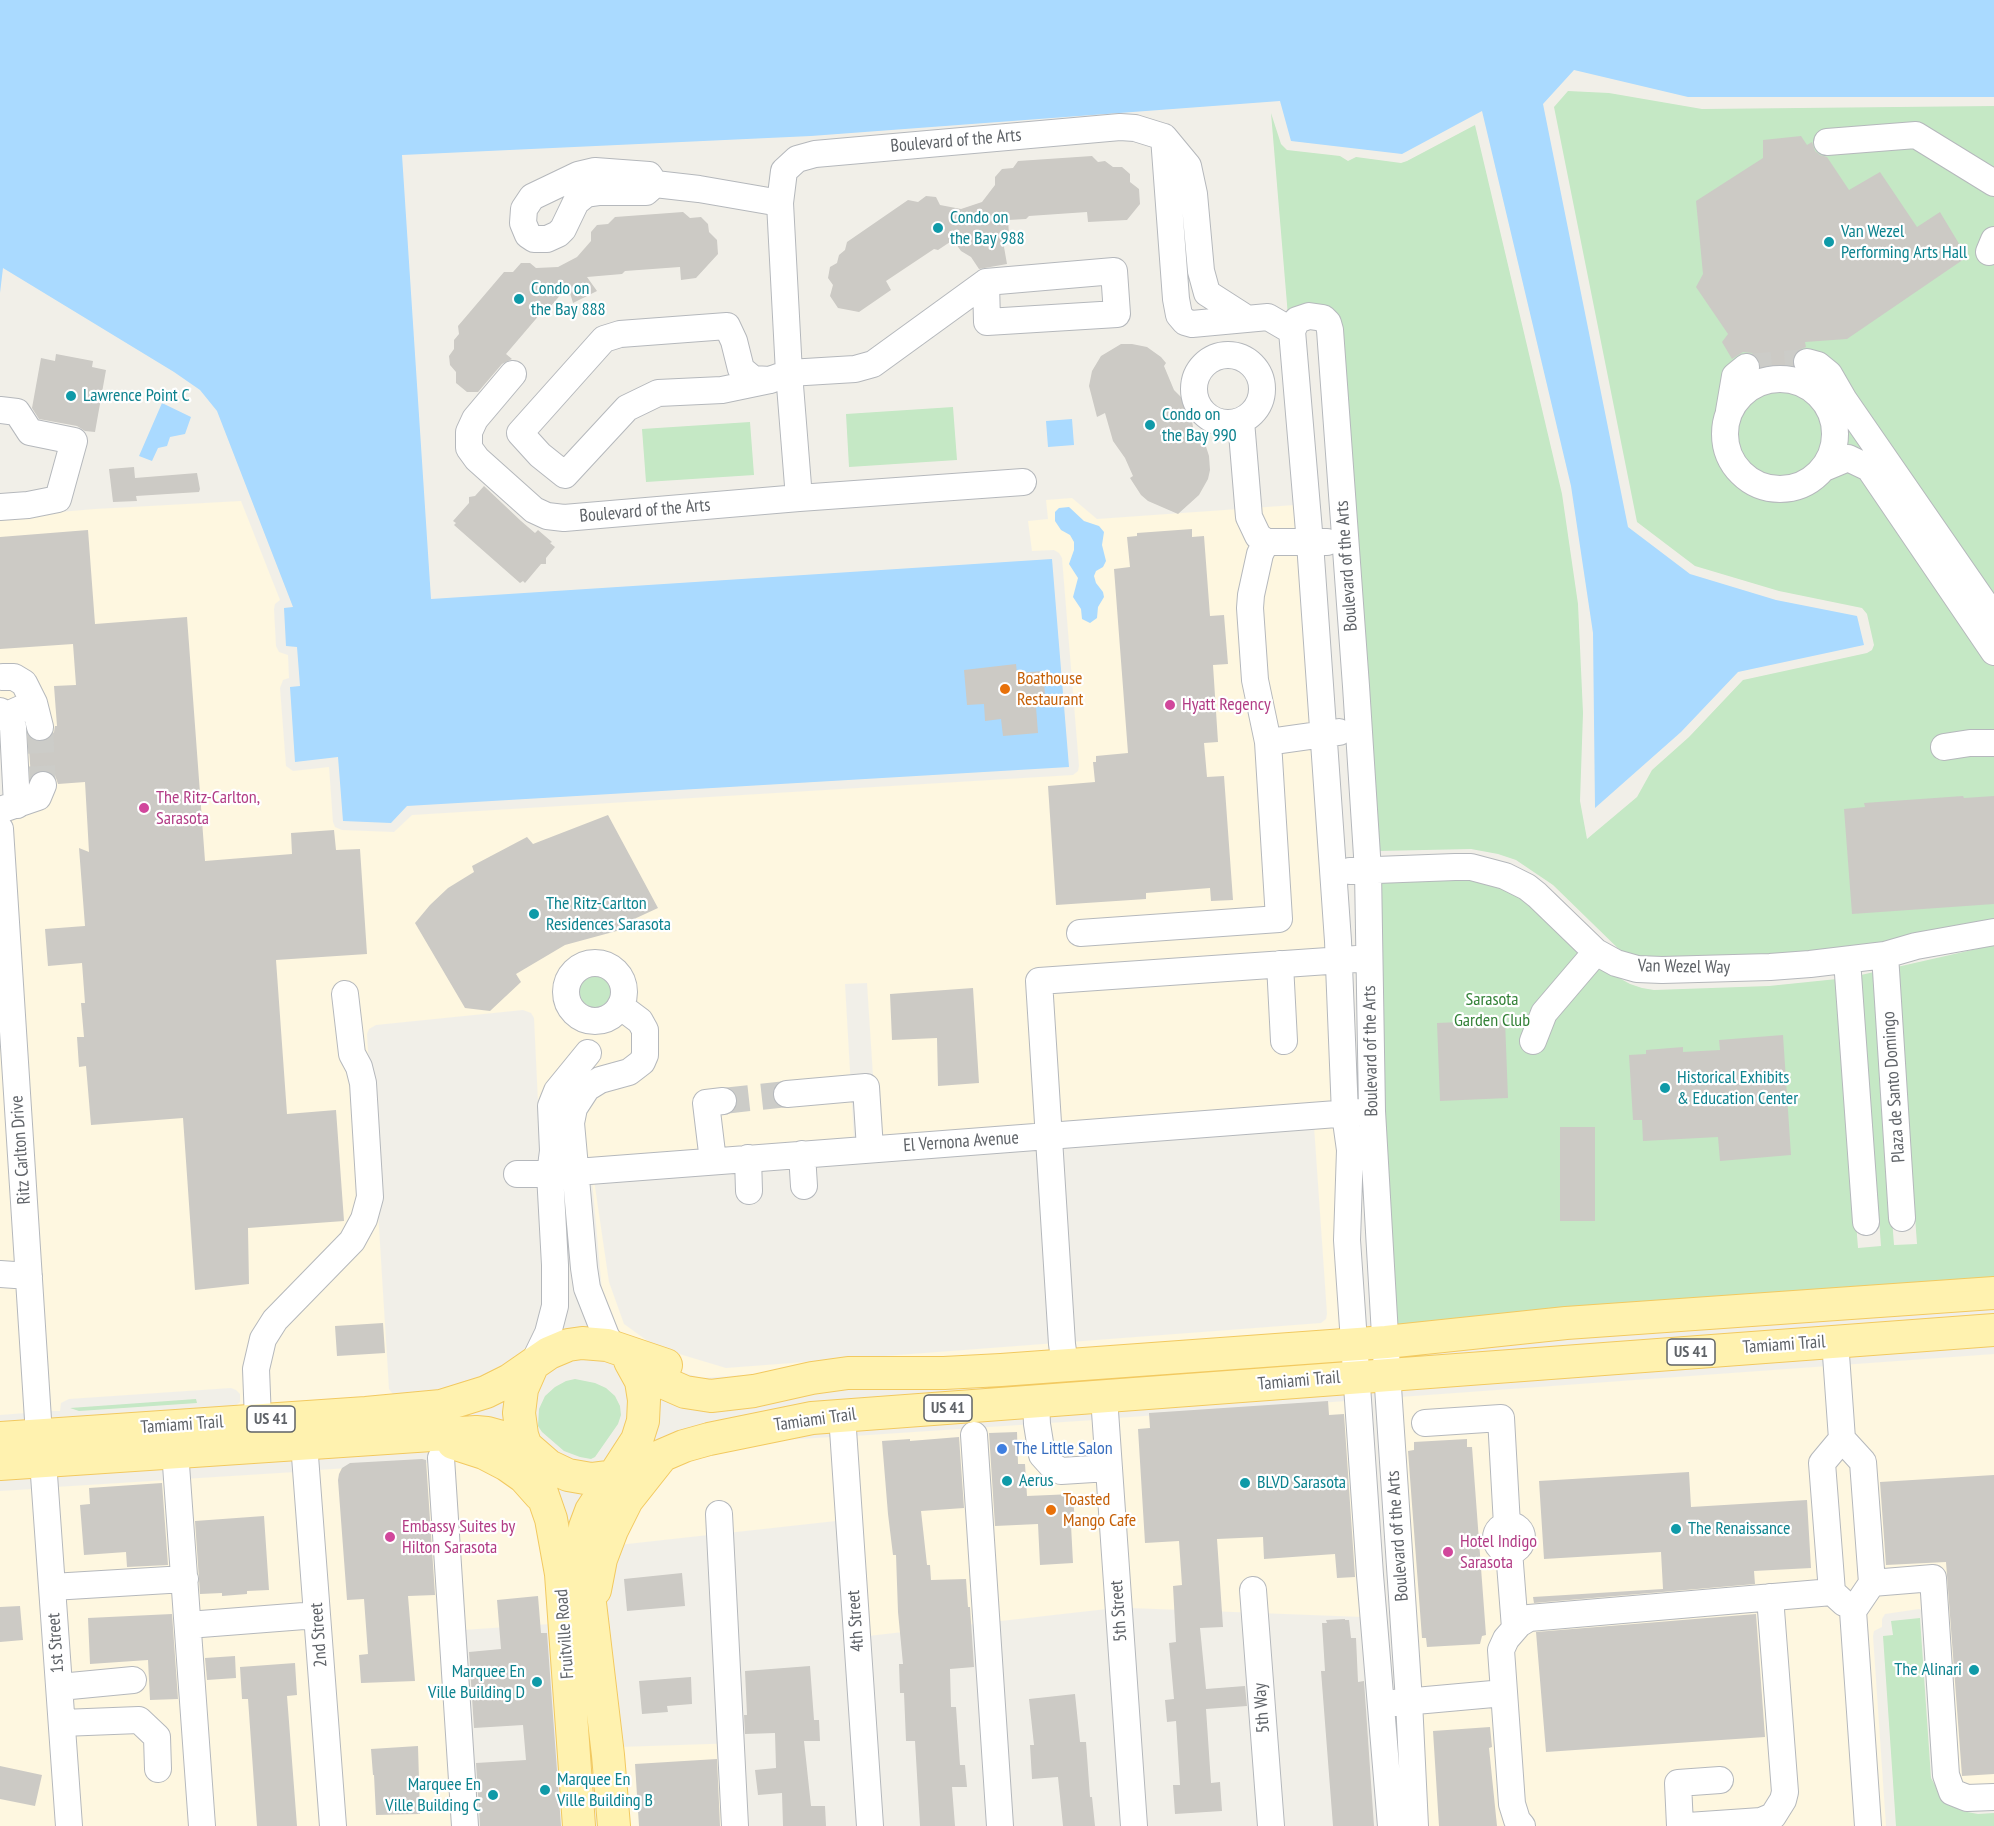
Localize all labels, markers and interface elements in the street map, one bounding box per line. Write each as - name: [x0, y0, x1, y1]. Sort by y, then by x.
- street label: Boulevard of the Arts: [890, 125, 1022, 157]
- place label: Condo on the Bay 988: [950, 207, 1025, 250]
- marker: Condo on the Bay 988: [931, 221, 945, 235]
- place label: Van Wezel Performing Arts Hall: [1841, 221, 1967, 264]
- marker: Van Wezel Performing Arts Hall: [1822, 235, 1836, 249]
- place label: Condo on the Bay 888: [531, 278, 606, 320]
- marker: Condo on the Bay 888: [512, 292, 526, 306]
- place label: Lawrence Point C: [83, 385, 190, 407]
- marker: Lawrence Point C: [64, 389, 78, 403]
- place label: Condo on the Bay 990: [1162, 404, 1237, 446]
- marker: Condo on the Bay 990: [1143, 418, 1157, 432]
- street label: Boulevard of the Arts: [579, 495, 711, 527]
- street label: Boulevard of the Arts: [1332, 500, 1362, 632]
- place label: Boathouse Restaurant: [1017, 668, 1083, 710]
- marker: Boathouse Restaurant: [998, 682, 1012, 696]
- place label: Hyatt Regency: [1182, 694, 1271, 716]
- marker: Hyatt Regency: [1163, 698, 1177, 712]
- place label: The Ritz-Carlton, Sarasota: [156, 787, 260, 830]
- marker: The Ritz-Carlton, Sarasota: [137, 801, 151, 815]
- place label: The Ritz-Carlton Residences Sarasota: [546, 893, 671, 936]
- marker: The Ritz-Carlton Residences Sarasota: [527, 907, 541, 921]
- street label: Van Wezel Way: [1638, 955, 1730, 979]
- street label: Boulevard of the Arts: [1359, 985, 1383, 1117]
- park label: Sarasota Garden Club: [1454, 989, 1530, 1032]
- street label: Plaza de Santo Domingo: [1878, 1011, 1910, 1163]
- place label: Historical Exhibits & Education Center: [1677, 1067, 1798, 1110]
- marker: Historical Exhibits & Education Center: [1658, 1081, 1672, 1095]
- street label: Ritz Carlton Drive: [6, 1095, 36, 1205]
- street label: El Vernona Avenue: [903, 1127, 1019, 1157]
- street label: Tamiami Trail: [1742, 1331, 1826, 1359]
- road number: US 41: [1667, 1339, 1715, 1365]
- street label: Tamiami Trail: [1257, 1367, 1341, 1395]
- road number: US 41: [924, 1395, 972, 1421]
- street label: Tamiami Trail: [773, 1404, 857, 1436]
- road number: US 41: [247, 1406, 295, 1432]
- street label: Tamiami Trail: [140, 1411, 224, 1439]
- place label: The Little Salon: [1014, 1438, 1113, 1460]
- marker: The Little Salon: [995, 1442, 1009, 1456]
- place label: Aerus: [1019, 1470, 1054, 1492]
- street label: Boulevard of the Arts: [1383, 1470, 1413, 1602]
- place label: BLVD Sarasota: [1257, 1472, 1346, 1494]
- marker: Aerus: [1000, 1474, 1014, 1488]
- marker: BLVD Sarasota: [1238, 1476, 1252, 1490]
- place label: Toasted Mango Cafe: [1063, 1489, 1136, 1532]
- marker: Toasted Mango Cafe: [1044, 1503, 1058, 1517]
- place label: Embassy Suites by Hilton Sarasota: [402, 1516, 515, 1558]
- place label: The Renaissance: [1688, 1518, 1790, 1540]
- marker: The Renaissance: [1669, 1522, 1683, 1536]
- marker: Embassy Suites by Hilton Sarasota: [383, 1530, 397, 1544]
- place label: Hotel Indigo Sarasota: [1460, 1531, 1537, 1574]
- marker: Hotel Indigo Sarasota: [1441, 1545, 1455, 1559]
- street label: 5th Street: [1106, 1579, 1132, 1643]
- street label: Fruitville Road: [551, 1588, 579, 1680]
- street label: 4th Street: [843, 1589, 869, 1653]
- street label: 2nd Street: [306, 1602, 332, 1668]
- street label: 1st Street: [43, 1612, 69, 1674]
- place label: The Alinari: [1894, 1659, 1962, 1681]
- place label: Marquee En Ville Building D: [428, 1661, 525, 1704]
- marker: The Alinari: [1967, 1663, 1981, 1677]
- marker: Marquee En Ville Building D: [530, 1675, 544, 1689]
- street label: 5th Way: [1249, 1682, 1275, 1734]
- place label: Marquee En Ville Building B: [557, 1769, 653, 1812]
- place label: Marquee En Ville Building C: [385, 1774, 481, 1816]
- marker: Marquee En Ville Building B: [538, 1783, 552, 1797]
- marker: Marquee En Ville Building C: [486, 1788, 500, 1802]

